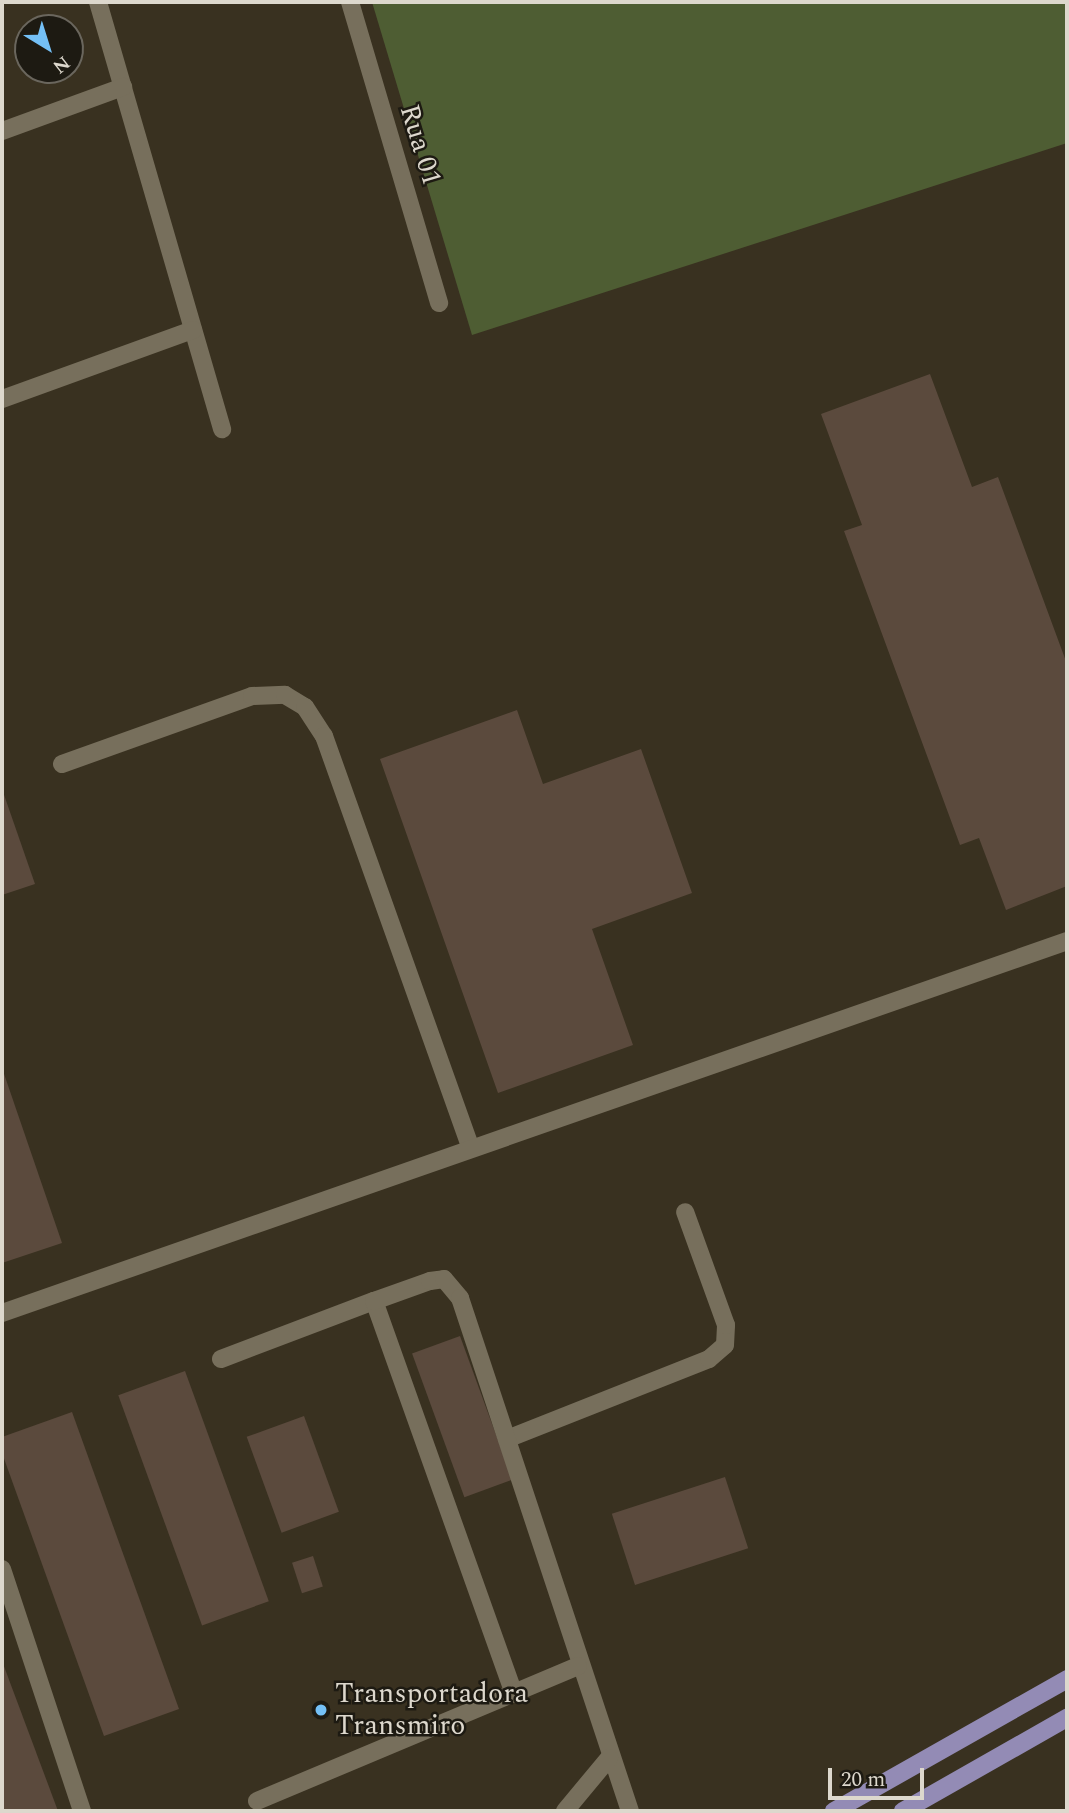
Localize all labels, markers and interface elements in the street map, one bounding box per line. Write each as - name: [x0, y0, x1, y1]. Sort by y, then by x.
- north arrow: [14, 14, 84, 84]
- text: N: [46, 48, 76, 81]
- street label: Rua 01: [392, 100, 448, 190]
- place label: Transportadora Transmiro: [335, 1677, 528, 1743]
- marker: Transportadora Transmiro: [313, 1702, 329, 1718]
- scale bar: [831, 1754, 927, 1798]
- text: 20 m: [841, 1764, 885, 1796]

